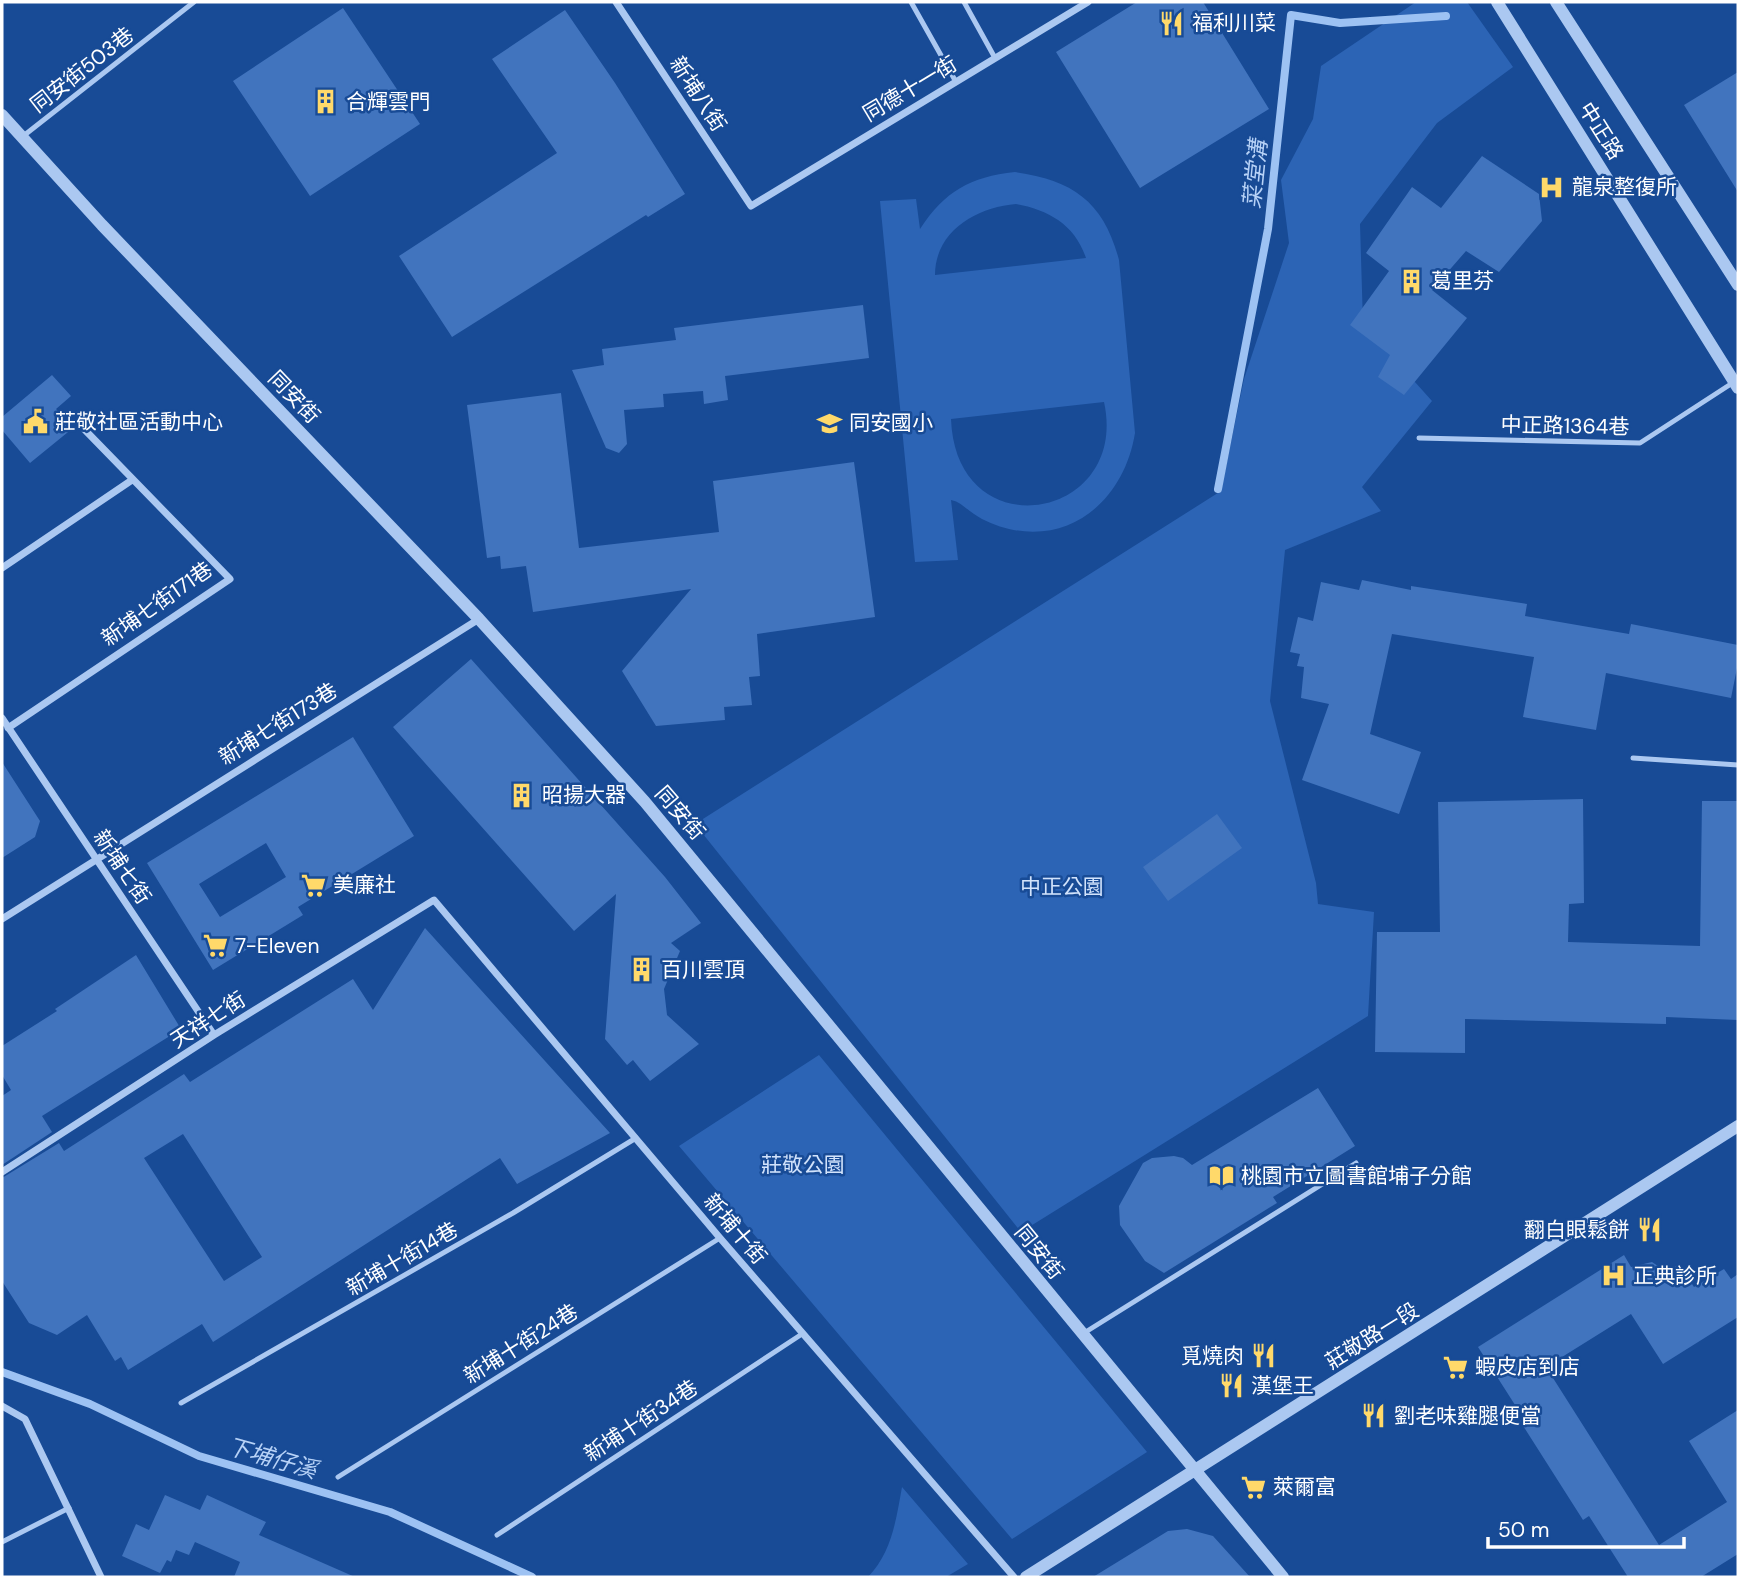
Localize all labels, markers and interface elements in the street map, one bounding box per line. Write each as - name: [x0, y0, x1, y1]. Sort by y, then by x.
- restaurant icon: 福利川菜: [1158, 9, 1186, 37]
- place label: 福利川菜: [1192, 9, 1276, 37]
- street label: 同安街503巷: [25, 21, 139, 119]
- street label: 同德十一街: [858, 50, 962, 128]
- street label: 新埔八街: [663, 51, 733, 137]
- building icon: 合輝雲門: [312, 88, 340, 116]
- place label: 合輝雲門: [346, 88, 430, 116]
- street label: 中正路: [1572, 97, 1630, 165]
- water label: 菜堂溝: [1236, 135, 1274, 210]
- hospital icon: 龍泉整復所: [1538, 173, 1566, 201]
- place label: 龍泉整復所: [1572, 173, 1677, 201]
- building icon: 葛里芬: [1397, 267, 1425, 295]
- place label: 葛里芬: [1431, 267, 1494, 295]
- street label: 同安街: [262, 365, 326, 429]
- public building icon: 莊敬社區活動中心: [21, 408, 49, 436]
- place label: 莊敬社區活動中心: [55, 408, 223, 436]
- school or university icon: 同安國小: [815, 409, 843, 437]
- place label: 同安國小: [849, 409, 933, 437]
- street label: 中正路1364巷: [1500, 411, 1630, 441]
- street label: 新埔七街171巷: [96, 555, 218, 653]
- street label: 新埔七街173巷: [213, 676, 343, 772]
- street label: 同安街: [649, 780, 711, 846]
- building icon: 昭揚大器: [508, 781, 536, 809]
- place label: 昭揚大器: [542, 781, 626, 809]
- street label: 新埔七街: [87, 824, 157, 910]
- supermarket icon: 美廉社: [299, 871, 327, 899]
- place label: 美廉社: [333, 871, 396, 899]
- park label: 中正公園: [1020, 873, 1104, 901]
- supermarket icon: 7-Eleven: [201, 932, 229, 960]
- place label: 7-Eleven: [235, 932, 319, 960]
- building icon: 百川雲頂: [627, 956, 655, 984]
- place label: 百川雲頂: [661, 956, 745, 984]
- street label: 天祥七街: [165, 985, 251, 1055]
- park label: 莊敬公園: [761, 1151, 845, 1179]
- library icon: 桃園市立圖書館埔子分館: [1207, 1162, 1235, 1190]
- place label: 桃園市立圖書館埔子分館: [1241, 1162, 1472, 1190]
- street label: 新埔十街: [697, 1188, 773, 1270]
- street label: 新埔十街14巷: [341, 1216, 463, 1302]
- place label: 翻白眼鬆餅: [1524, 1216, 1629, 1244]
- restaurant icon: 翻白眼鬆餅: [1635, 1216, 1663, 1244]
- street label: 同安街: [1008, 1219, 1070, 1285]
- hospital icon: 正典診所: [1599, 1262, 1627, 1290]
- place label: 正典診所: [1633, 1262, 1717, 1290]
- street label: 莊敬路一段: [1320, 1296, 1424, 1376]
- street label: 新埔十街24巷: [459, 1298, 583, 1390]
- place label: 覓燒肉: [1181, 1342, 1244, 1370]
- restaurant icon: 覓燒肉: [1250, 1342, 1278, 1370]
- supermarket icon: 蝦皮店到店: [1441, 1353, 1469, 1381]
- place label: 蝦皮店到店: [1475, 1353, 1580, 1381]
- restaurant icon: 漢堡王: [1217, 1372, 1245, 1400]
- place label: 漢堡王: [1251, 1372, 1314, 1400]
- street label: 新埔十街34巷: [579, 1374, 703, 1468]
- restaurant icon: 劉老味雞腿便當: [1360, 1402, 1388, 1430]
- place label: 劉老味雞腿便當: [1394, 1402, 1541, 1430]
- water label: 下埔仔溪: [224, 1431, 323, 1486]
- supermarket icon: 萊爾富: [1239, 1473, 1267, 1501]
- place label: 萊爾富: [1273, 1473, 1336, 1501]
- scale bar: [1488, 1506, 1684, 1550]
- text: 50 m: [1498, 1516, 1549, 1544]

